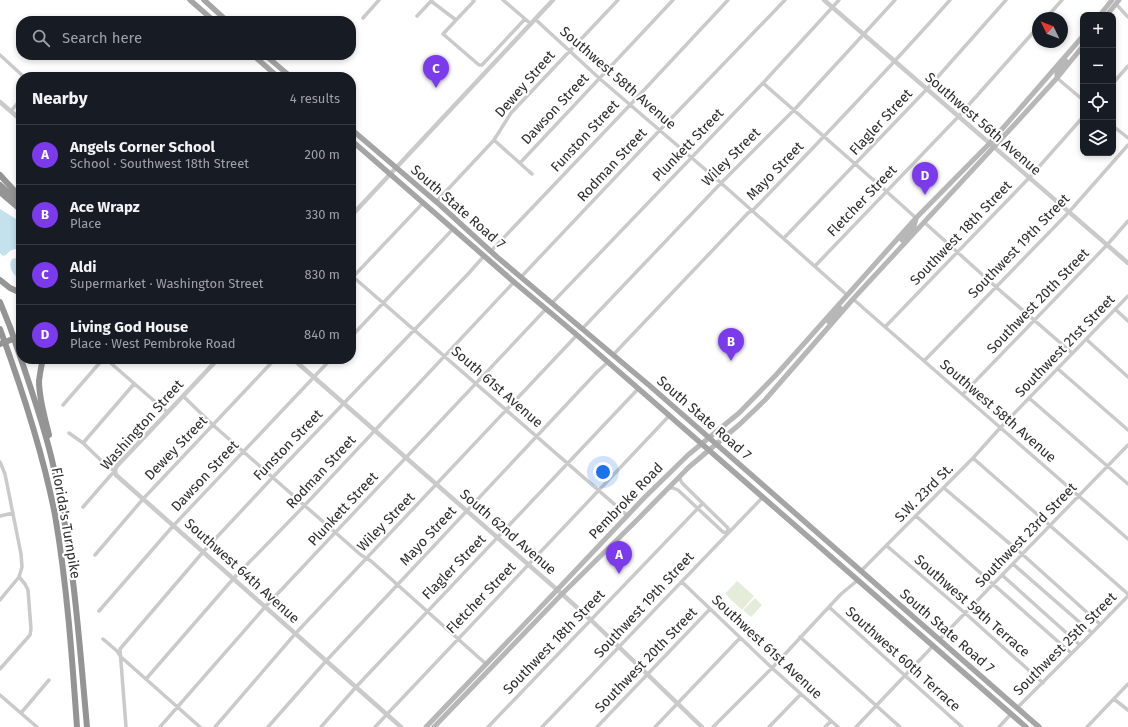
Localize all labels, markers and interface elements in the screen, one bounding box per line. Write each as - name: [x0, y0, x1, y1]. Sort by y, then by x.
- north arrow: [1032, 12, 1068, 48]
- map controls: [1080, 12, 1116, 156]
- button: +: [1080, 12, 1116, 48]
- search box: [16, 16, 356, 60]
- street label: Southwest 58th Avenue: [556, 23, 680, 133]
- icon: search: [30, 27, 52, 49]
- text: Search here: [62, 29, 142, 47]
- street label: Dewey Street: [491, 46, 559, 121]
- button: −: [1080, 48, 1116, 84]
- pin: C: [423, 55, 449, 88]
- street label: Dawson Street: [518, 69, 593, 148]
- street label: Southwest 56th Avenue: [922, 69, 1044, 179]
- button: locate: [1080, 84, 1116, 120]
- street label: Flagler Street: [846, 85, 917, 159]
- text: Nearby: [32, 88, 87, 109]
- text: 4 results: [290, 91, 340, 106]
- street label: Funston Street: [547, 96, 623, 176]
- street label: Plunkett Street: [649, 104, 728, 185]
- button: layers: [1080, 120, 1116, 156]
- street label: Rodman Street: [574, 124, 651, 205]
- street label: Wiley Street: [698, 124, 764, 190]
- street label: Mayo Street: [743, 137, 808, 204]
- text: Angels Corner School: [70, 138, 215, 156]
- text: A: [41, 147, 49, 162]
- text: 200 m: [304, 147, 340, 162]
- text: School · Southwest 18th Street: [70, 156, 249, 171]
- street label: South State Road 7: [407, 161, 509, 253]
- street label: Fletcher Street: [824, 161, 901, 240]
- pin: D: [912, 162, 938, 195]
- street label: Southwest 18th Street: [907, 176, 1016, 289]
- street label: Southwest 19th Street: [965, 190, 1074, 302]
- text: Ace Wrapz: [70, 198, 140, 216]
- text: B: [41, 207, 49, 222]
- text: 330 m: [305, 207, 340, 222]
- text: Place: [70, 216, 101, 231]
- street label: Southwest 20th Street: [983, 244, 1093, 357]
- text: Aldi: [70, 258, 96, 276]
- text: C: [41, 267, 49, 282]
- text: 830 m: [305, 267, 340, 282]
- text: Supermarket · Washington Street: [70, 276, 263, 291]
- street label: Southwest 21st Street: [1012, 290, 1119, 401]
- text: Living God House: [70, 318, 188, 336]
- text: D: [41, 327, 49, 342]
- text: 840 m: [304, 327, 340, 342]
- pin: B: [718, 328, 744, 361]
- text: Place · West Pembroke Road: [70, 336, 236, 351]
- street label: South 61st Avenue: [448, 343, 546, 431]
- street label: Southwest 58th Avenue: [936, 356, 1060, 466]
- street label: South State Road 7: [653, 372, 755, 464]
- street label: Washington Street: [97, 376, 188, 474]
- street label: Funston Street: [250, 405, 327, 484]
- street label: Dewey Street: [141, 412, 212, 484]
- street label: Rodman Street: [283, 431, 360, 512]
- street label: Dawson Street: [168, 436, 243, 515]
- street label: Pembroke Road: [585, 459, 667, 543]
- street label: S.W. 23rd St.: [891, 460, 957, 526]
- your location: [593, 462, 613, 482]
- street label: Florida's Turnpike: [48, 466, 84, 580]
- street label: Plunkett Street: [304, 468, 382, 550]
- street label: Southwest 23rd Street: [972, 478, 1081, 591]
- street label: South 62nd Avenue: [456, 486, 560, 578]
- street label: Wiley Street: [354, 488, 419, 555]
- street label: Mayo Street: [396, 502, 460, 569]
- street label: Southwest 64th Avenue: [181, 515, 303, 627]
- street label: Flagler Street: [419, 530, 490, 603]
- pin: A: [606, 541, 632, 574]
- street label: Southwest 19th Street: [591, 548, 698, 661]
- street label: Southwest 59th Terrace: [911, 551, 1033, 661]
- street label: Fletcher Street: [443, 558, 520, 637]
- street label: Southwest 18th Street: [500, 585, 609, 698]
- street label: South State Road 7: [896, 585, 998, 677]
- street label: Southwest 25th Street: [1010, 588, 1121, 699]
- street label: Southwest 61st Avenue: [708, 591, 826, 703]
- street label: Southwest 20th Street: [591, 603, 701, 716]
- street label: Southwest 60th Terrace: [842, 603, 964, 715]

